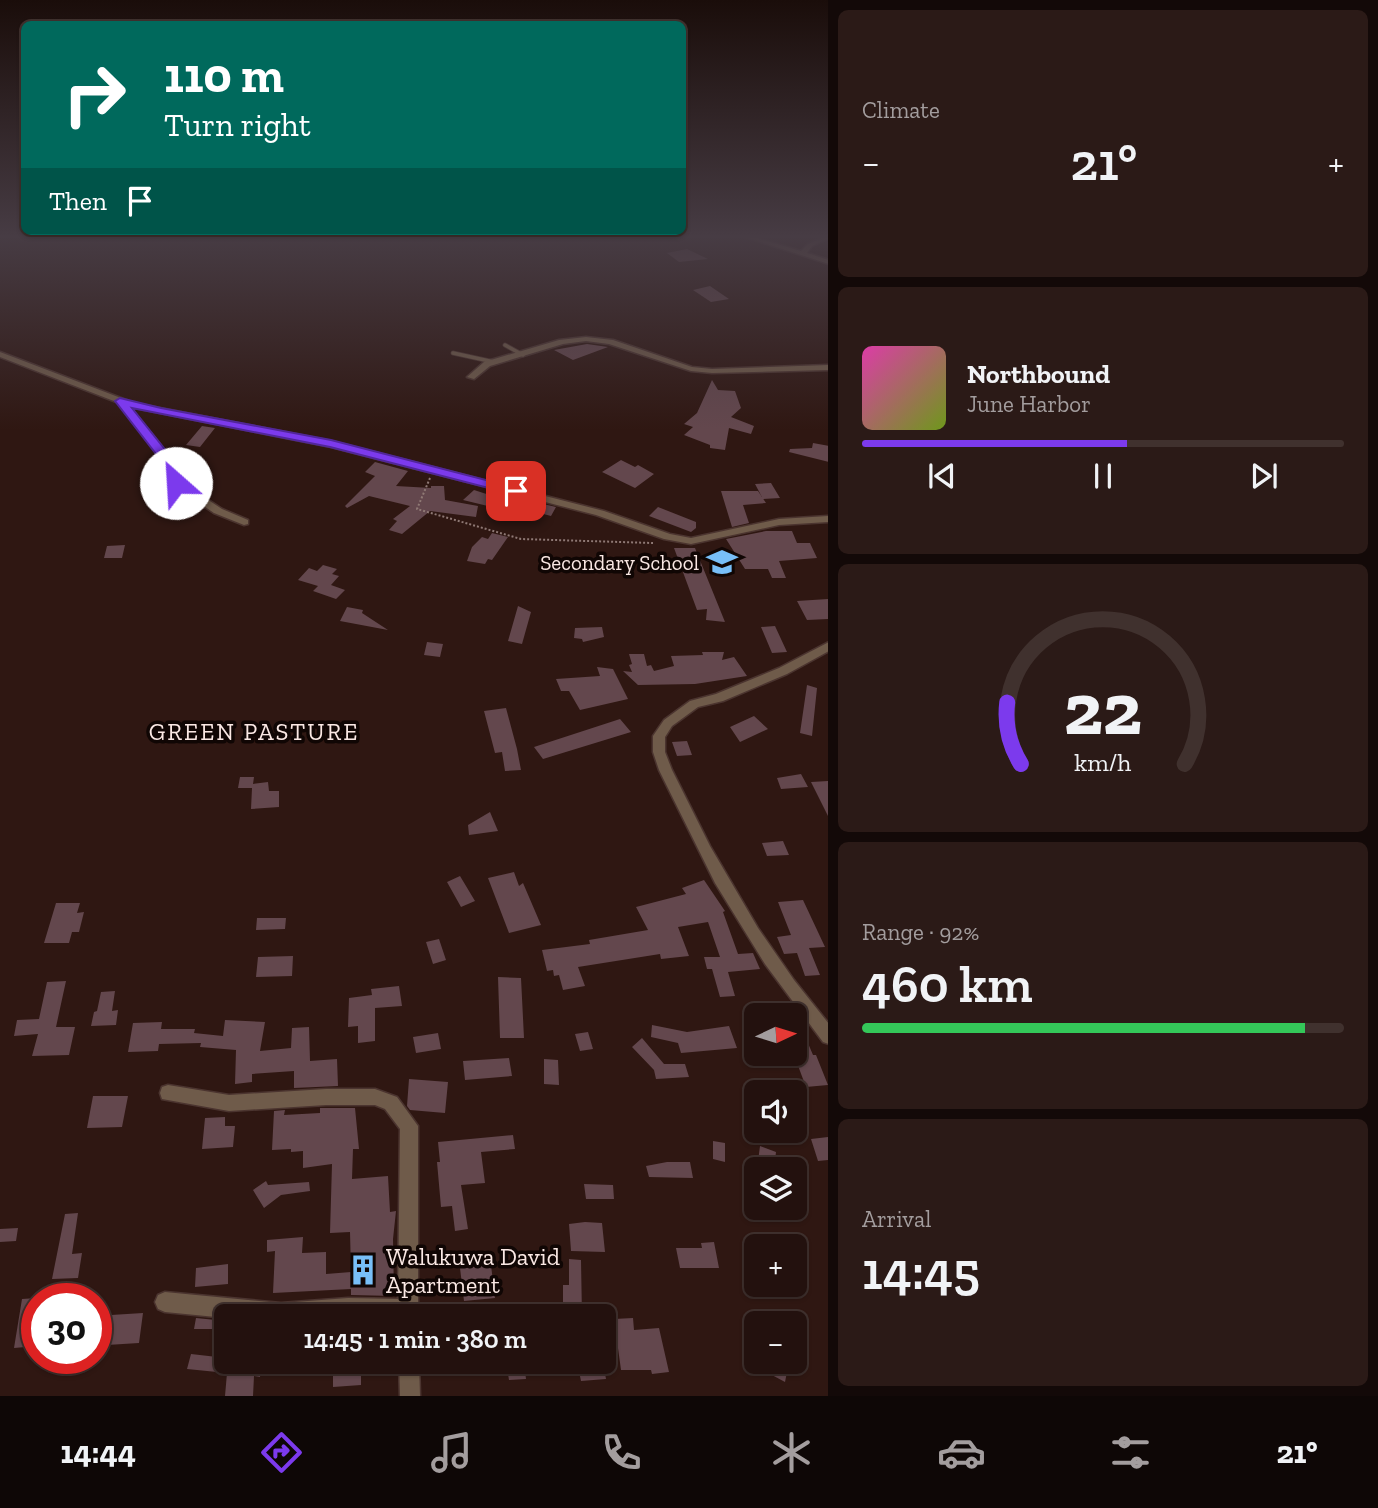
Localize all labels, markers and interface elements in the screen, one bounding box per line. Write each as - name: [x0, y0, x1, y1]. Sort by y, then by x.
- text: 110 m: [164, 46, 284, 105]
- icon: right: [49, 49, 140, 140]
- text: Climate: [862, 96, 940, 124]
- text: Turn right: [164, 106, 311, 144]
- text: 21°: [1071, 131, 1137, 193]
- text: −: [862, 140, 880, 186]
- text: +: [1328, 140, 1344, 186]
- icon: arrive: [121, 182, 159, 220]
- text: Then: [49, 185, 107, 217]
- text: Northbound: [967, 358, 1110, 390]
- text: June Harbor: [967, 390, 1091, 418]
- position arrow: [139, 446, 213, 520]
- icon: previous: [923, 457, 961, 495]
- icon: pause: [1084, 457, 1122, 495]
- icon: next: [1245, 457, 1283, 495]
- pin: [486, 461, 546, 521]
- icon: arrive: [497, 472, 535, 510]
- school or university icon: Secondary School: [705, 545, 739, 579]
- place label: Secondary School: [540, 550, 699, 575]
- text: 22: [1064, 665, 1142, 753]
- district label: GREEN PASTURE: [149, 717, 359, 746]
- text: km/h: [1074, 747, 1132, 777]
- text: Range · 92%: [862, 918, 979, 946]
- text: 460 km: [862, 953, 1033, 1015]
- north arrow: [744, 1003, 807, 1066]
- map controls: [744, 1003, 807, 1374]
- button: sound: [744, 1080, 807, 1143]
- button: layers: [744, 1157, 807, 1220]
- text: Arrival: [862, 1205, 931, 1233]
- button: +: [744, 1234, 807, 1297]
- text: 14:45: [862, 1240, 980, 1302]
- place label: Walukuwa David Apartment: [386, 1242, 560, 1299]
- building icon: Walukuwa David Apartment: [346, 1253, 380, 1287]
- speed limit sign: 30: [21, 1283, 112, 1374]
- button: −: [744, 1311, 807, 1374]
- text: 14:45 · 1 min · 380 m: [303, 1323, 527, 1355]
- icon: directions: [257, 1428, 306, 1477]
- icon: music: [427, 1428, 476, 1477]
- icon: phone: [597, 1428, 646, 1477]
- icon: climate: [767, 1428, 816, 1477]
- icon: car: [937, 1428, 986, 1477]
- icon: filters: [1106, 1428, 1155, 1477]
- text: 14:44: [60, 1433, 136, 1471]
- text: 21°: [1276, 1433, 1318, 1471]

